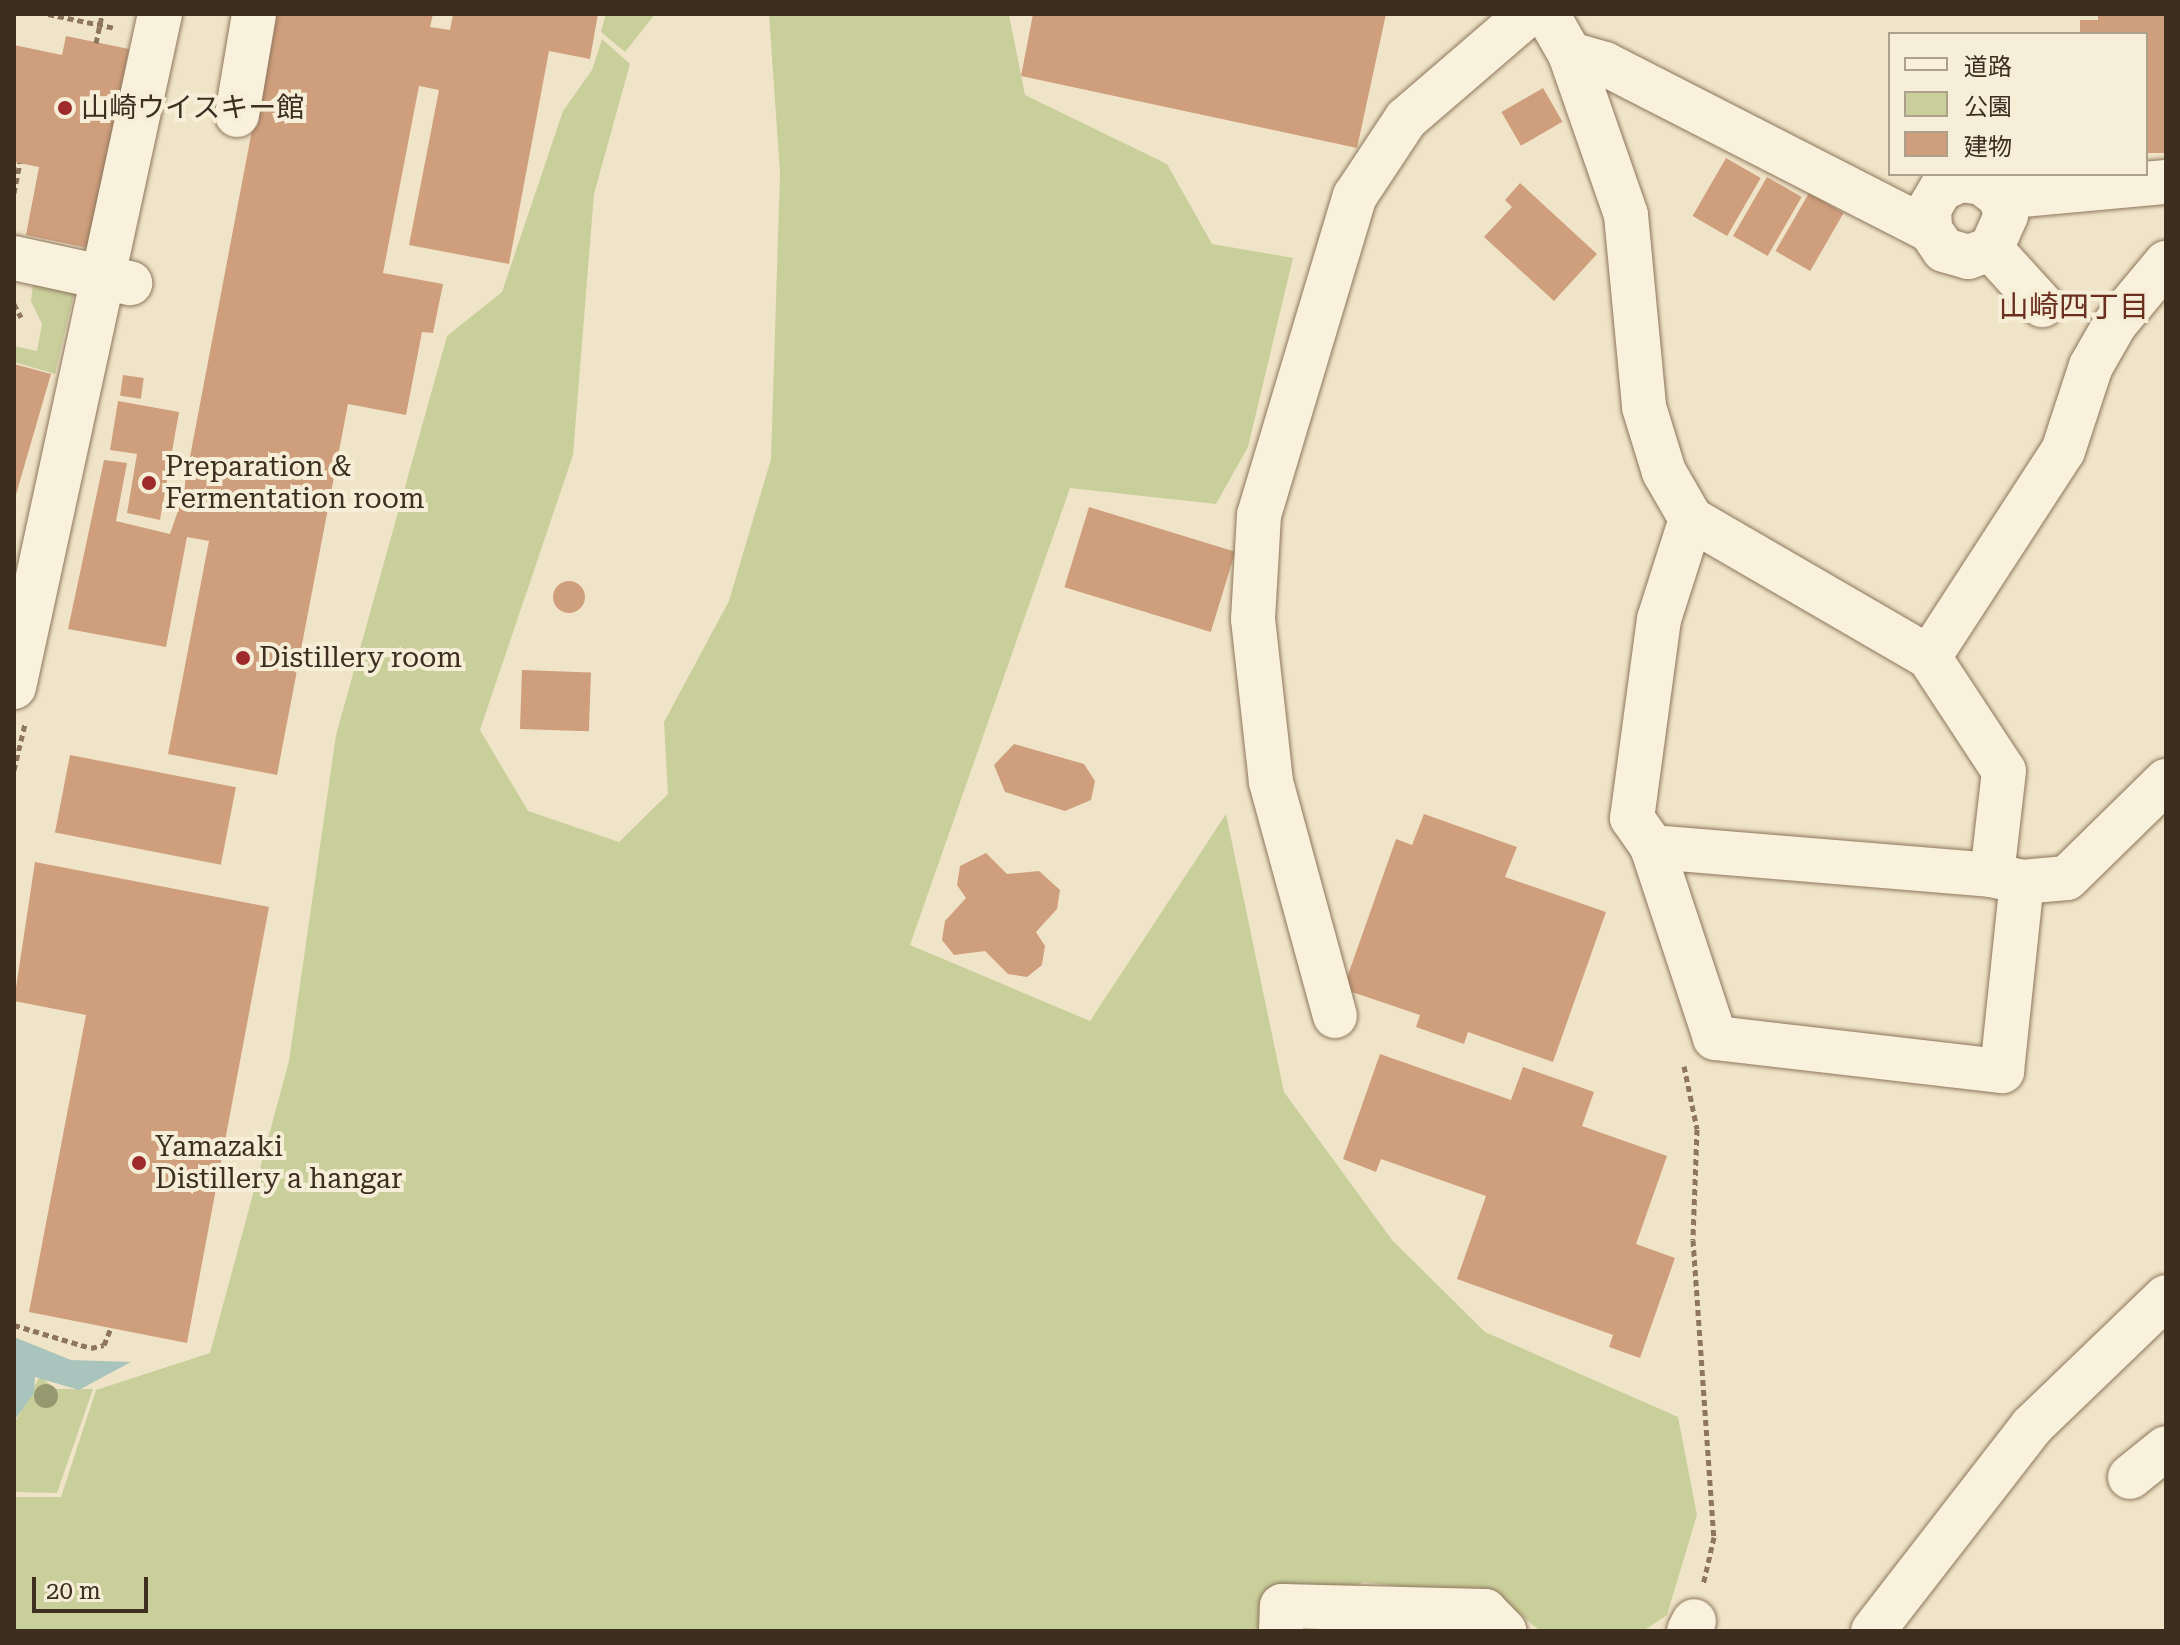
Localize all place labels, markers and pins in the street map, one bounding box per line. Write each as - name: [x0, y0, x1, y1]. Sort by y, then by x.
- place label: 山崎ウイスキー館: [81, 91, 305, 125]
- marker: 山崎ウイスキー館: [56, 99, 74, 117]
- place label: Preparation & Fermentation room: [165, 450, 424, 516]
- marker: Preparation & Fermentation room: [140, 474, 158, 492]
- place label: Distillery room: [259, 641, 462, 675]
- marker: Distillery room: [234, 649, 252, 667]
- place label: Yamazaki Distillery a hangar: [155, 1130, 403, 1196]
- marker: Yamazaki Distillery a hangar: [130, 1154, 148, 1172]

